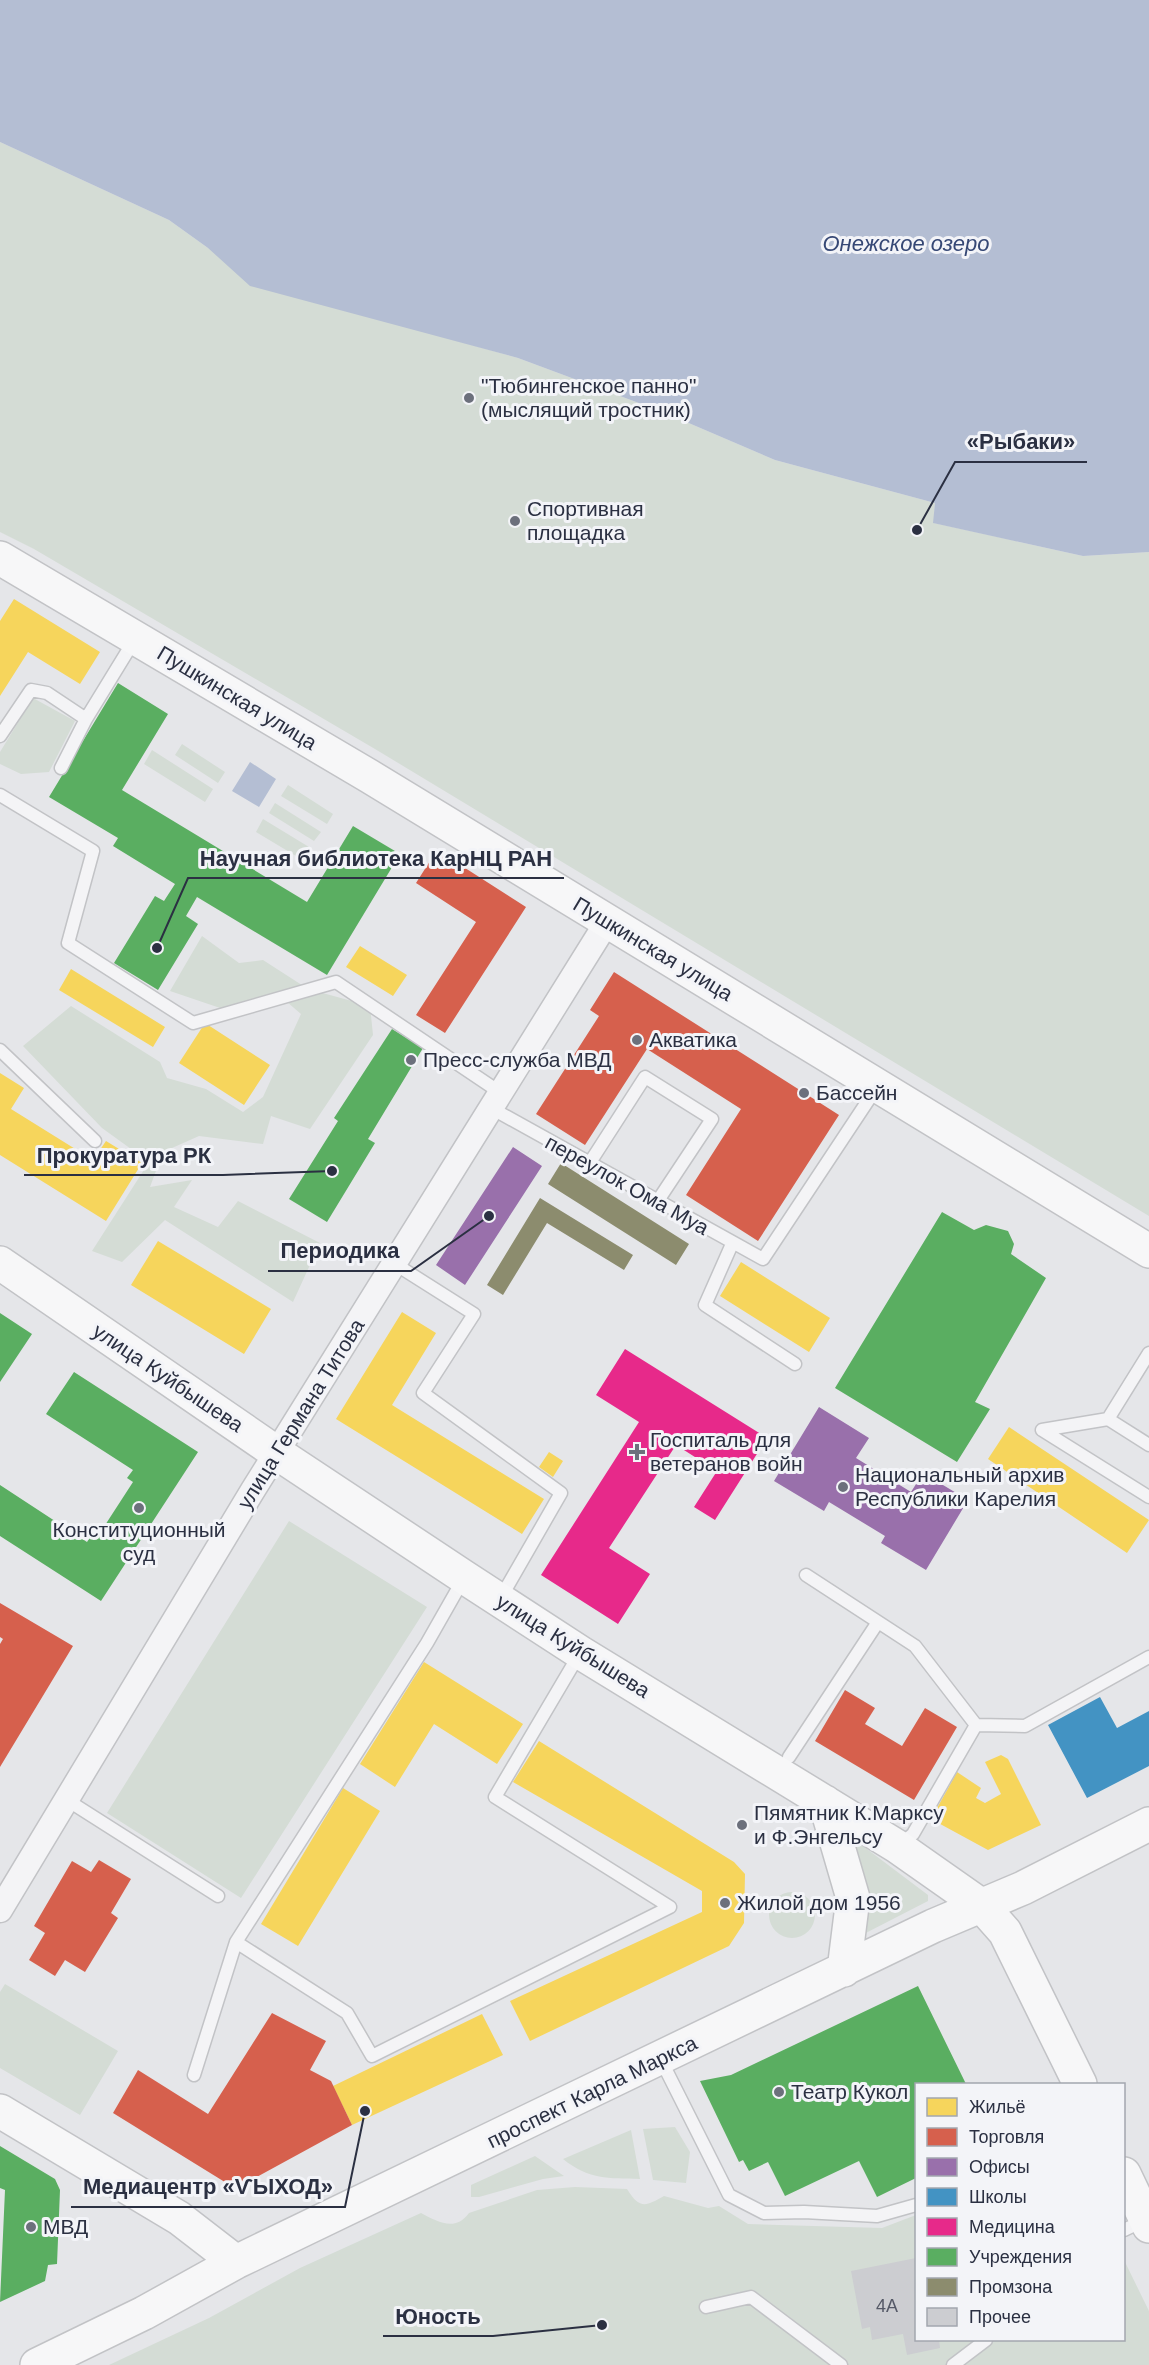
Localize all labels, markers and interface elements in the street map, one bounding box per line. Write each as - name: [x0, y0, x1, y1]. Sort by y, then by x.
- water label: Онежское озеро: [823, 231, 990, 256]
- place label: "Тюбингенское панно" (мыслящий тростник): [481, 374, 696, 421]
- marker: "Тюбингенское панно" (мыслящий тростник): [462, 391, 476, 405]
- callout: «Рыбаки»: [955, 422, 1087, 462]
- text: «Рыбаки»: [967, 429, 1075, 454]
- place label: Спортивная площадка: [527, 497, 644, 544]
- marker: Спортивная площадка: [508, 514, 522, 528]
- street label: Пушкинская улица: [153, 641, 321, 754]
- callout: Научная библиотека КарНЦ РАН: [188, 838, 564, 878]
- text: Научная библиотека КарНЦ РАН: [200, 846, 552, 871]
- street label: Пушкинская улица: [569, 892, 737, 1005]
- place label: Акватика: [649, 1028, 737, 1051]
- marker: Акватика: [630, 1033, 644, 1047]
- place label: Пресс-служба МВД: [423, 1048, 612, 1071]
- marker: Пресс-служба МВД: [404, 1053, 418, 1067]
- place label: Бассейн: [816, 1081, 897, 1104]
- marker: Бассейн: [797, 1086, 811, 1100]
- street label: переулок Ома Муа: [541, 1130, 713, 1239]
- callout: Прокуратура РК: [24, 1135, 223, 1175]
- text: Прокуратура РК: [37, 1143, 212, 1168]
- callout: Периодика: [268, 1231, 411, 1271]
- text: Периодика: [281, 1238, 400, 1263]
- street label: улица Германа Титова: [233, 1314, 369, 1513]
- street label: улица Куйбышева: [89, 1319, 248, 1437]
- place label: Госпиталь для ветеранов войн: [650, 1428, 803, 1475]
- marker: Госпиталь для ветеранов войн: [628, 1443, 646, 1461]
- place label: Национальный архив Республики Карелия: [855, 1463, 1065, 1510]
- marker: Национальный архив Республики Карелия: [836, 1480, 850, 1494]
- marker: Конституционный суд: [132, 1501, 146, 1515]
- place label: Конституционный суд: [52, 1518, 226, 1565]
- street label: улица Куйбышева: [492, 1589, 654, 1702]
- place label: Пямятник К.Марксу и Ф.Энгельсу: [754, 1801, 944, 1848]
- marker: Пямятник К.Марксу и Ф.Энгельсу: [735, 1818, 749, 1832]
- place label: Жилой дом 1956: [737, 1891, 901, 1914]
- marker: Жилой дом 1956: [718, 1896, 732, 1910]
- street label: проспект Карла Маркса: [483, 2031, 701, 2152]
- place label: Театр Кукол: [791, 2080, 908, 2103]
- legend: [915, 2083, 1125, 2341]
- marker: Театр Кукол: [772, 2085, 786, 2099]
- text: Жильё: [969, 2097, 1026, 2117]
- text: Торговля: [969, 2127, 1044, 2147]
- text: Офисы: [969, 2157, 1030, 2177]
- callout: Медиацентр «ѴЫХОД»: [71, 2167, 345, 2207]
- text: Медиацентр «ѴЫХОД»: [83, 2174, 333, 2199]
- text: Школы: [969, 2187, 1027, 2207]
- place label: МВД: [43, 2215, 88, 2238]
- text: Медицина: [969, 2217, 1056, 2237]
- marker: МВД: [24, 2220, 38, 2234]
- text: Учреждения: [969, 2247, 1072, 2267]
- text: Промзона: [969, 2277, 1053, 2297]
- callout: Юность: [383, 2296, 493, 2336]
- house number: 4А: [876, 2296, 898, 2316]
- text: Юность: [395, 2304, 481, 2329]
- text: Прочее: [969, 2307, 1031, 2327]

